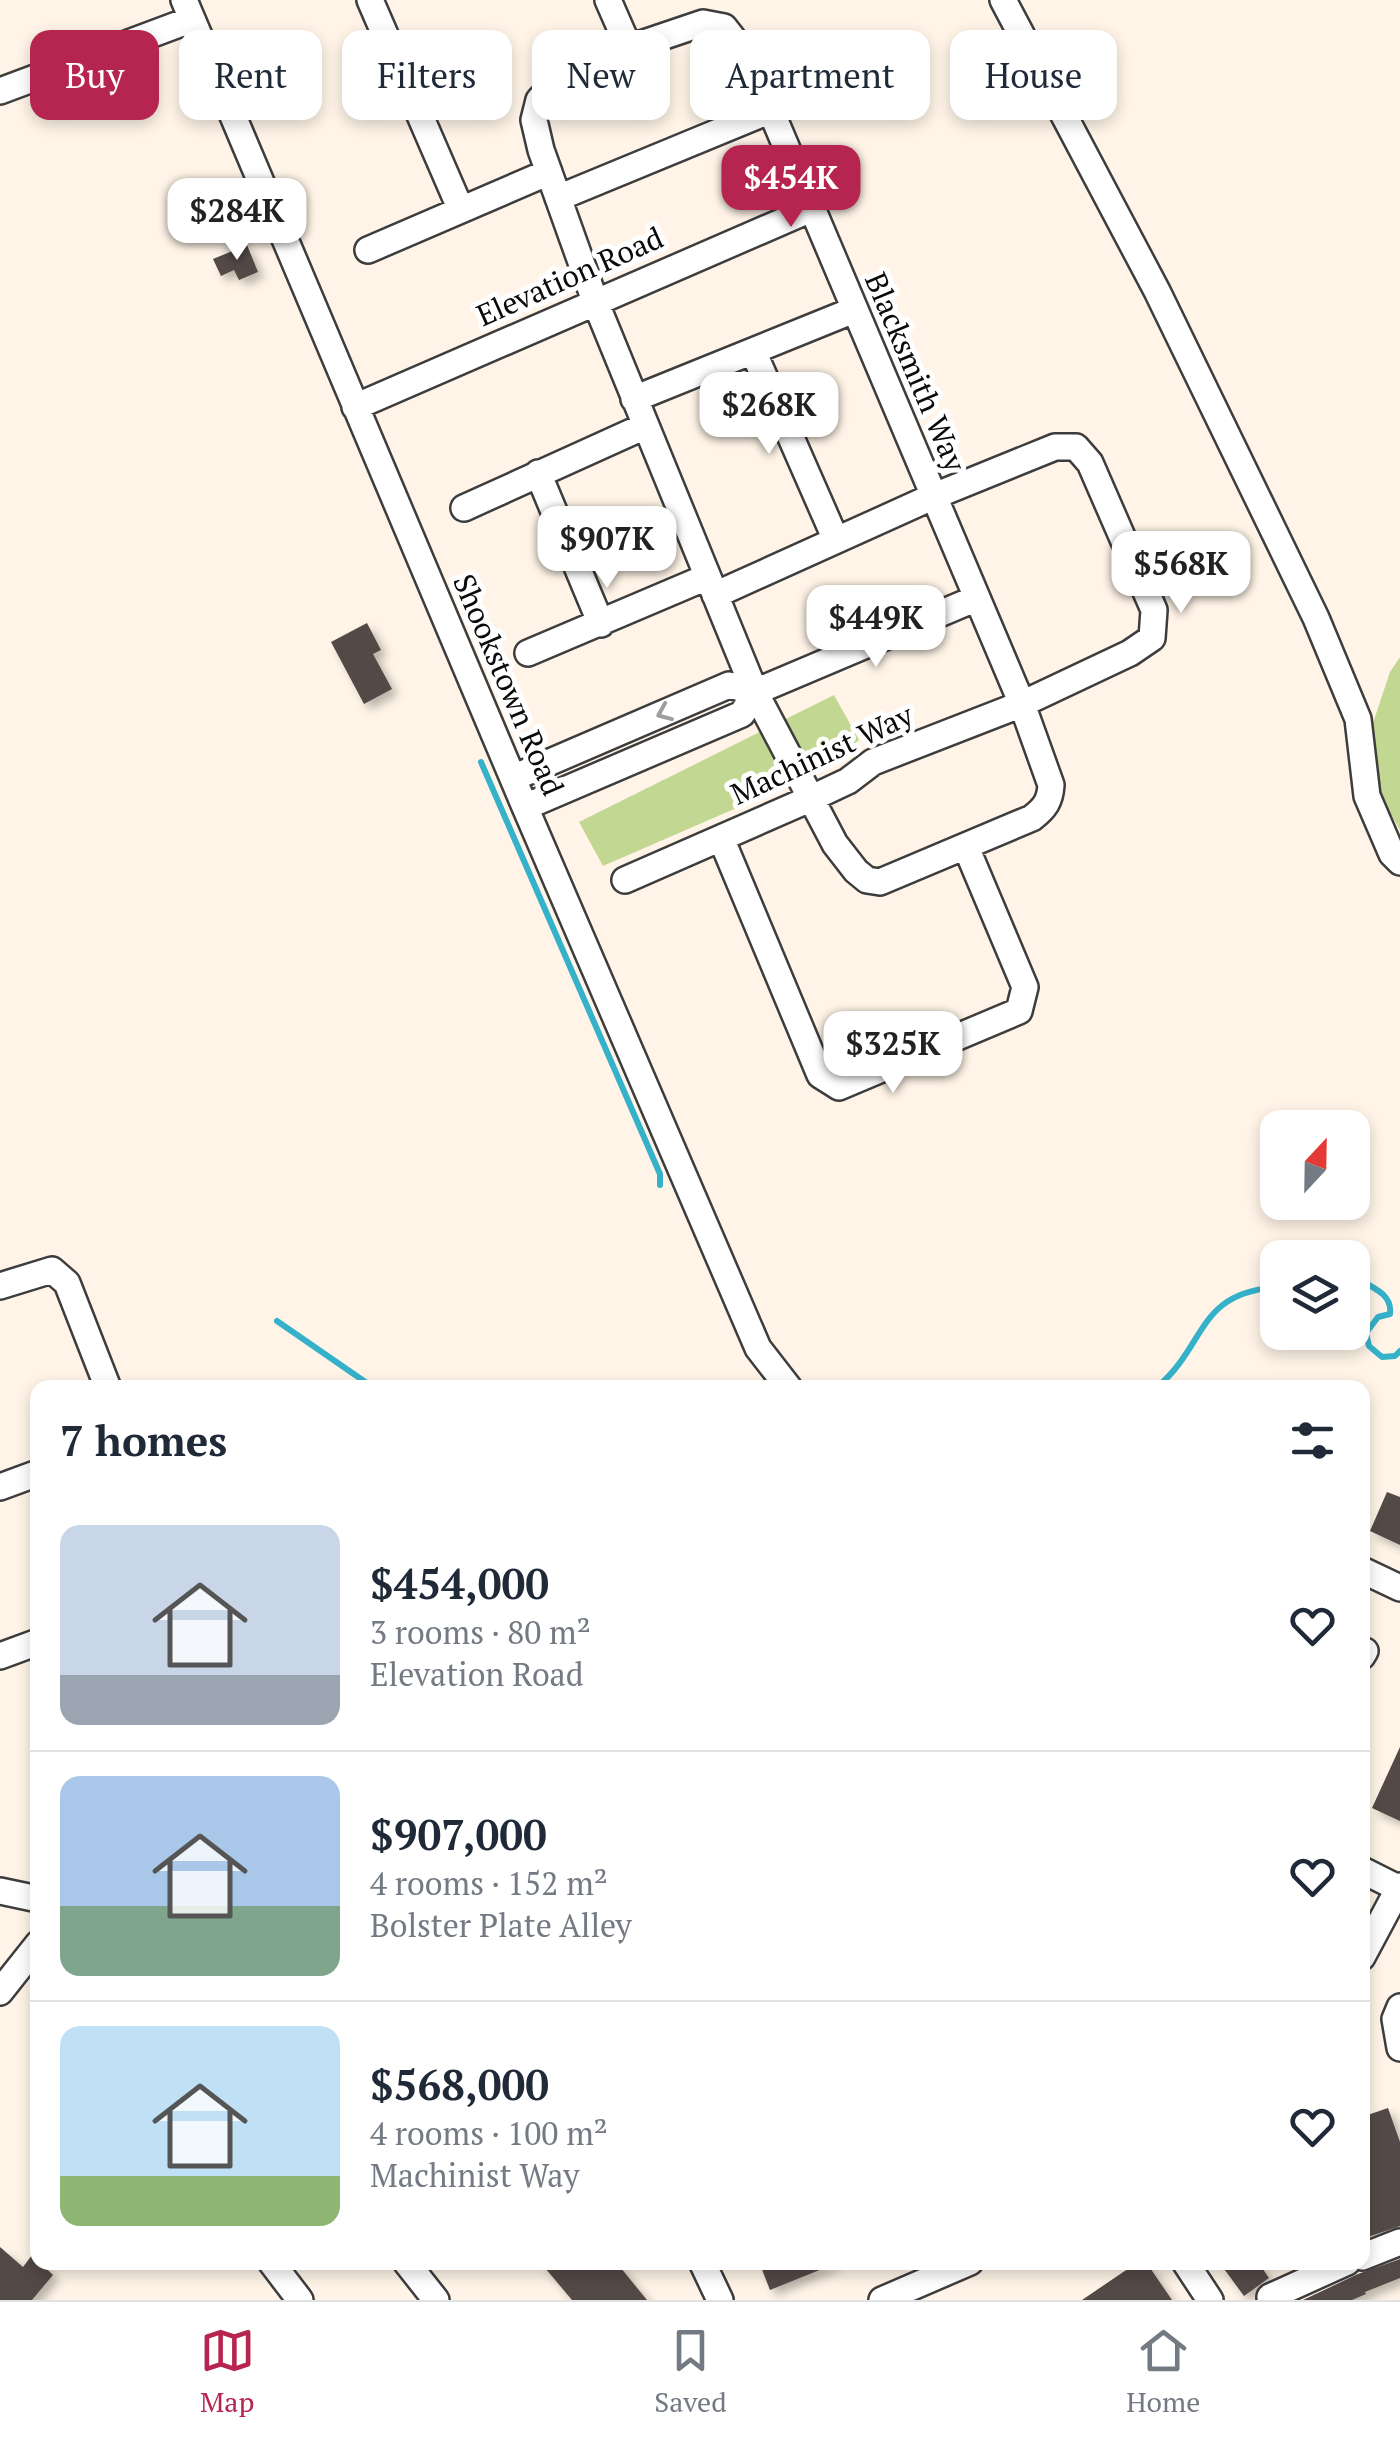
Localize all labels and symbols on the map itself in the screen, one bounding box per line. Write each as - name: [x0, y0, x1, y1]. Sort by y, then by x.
- pin: $454K: [721, 145, 861, 230]
- pin: $284K: [167, 178, 307, 263]
- street label: Elevation Road: [470, 217, 669, 335]
- street label: Blacksmith Way: [856, 266, 976, 478]
- pin: $268K: [699, 372, 839, 457]
- pin: $907K: [537, 506, 677, 591]
- pin: $568K: [1111, 531, 1251, 616]
- street label: Shookstown Road: [444, 568, 574, 801]
- pin: $449K: [806, 585, 946, 670]
- street label: Machinist Way: [724, 694, 920, 814]
- one-way arrow: [656, 701, 674, 721]
- pin: $325K: [823, 1011, 963, 1096]
- north arrow: [1260, 1110, 1370, 1220]

